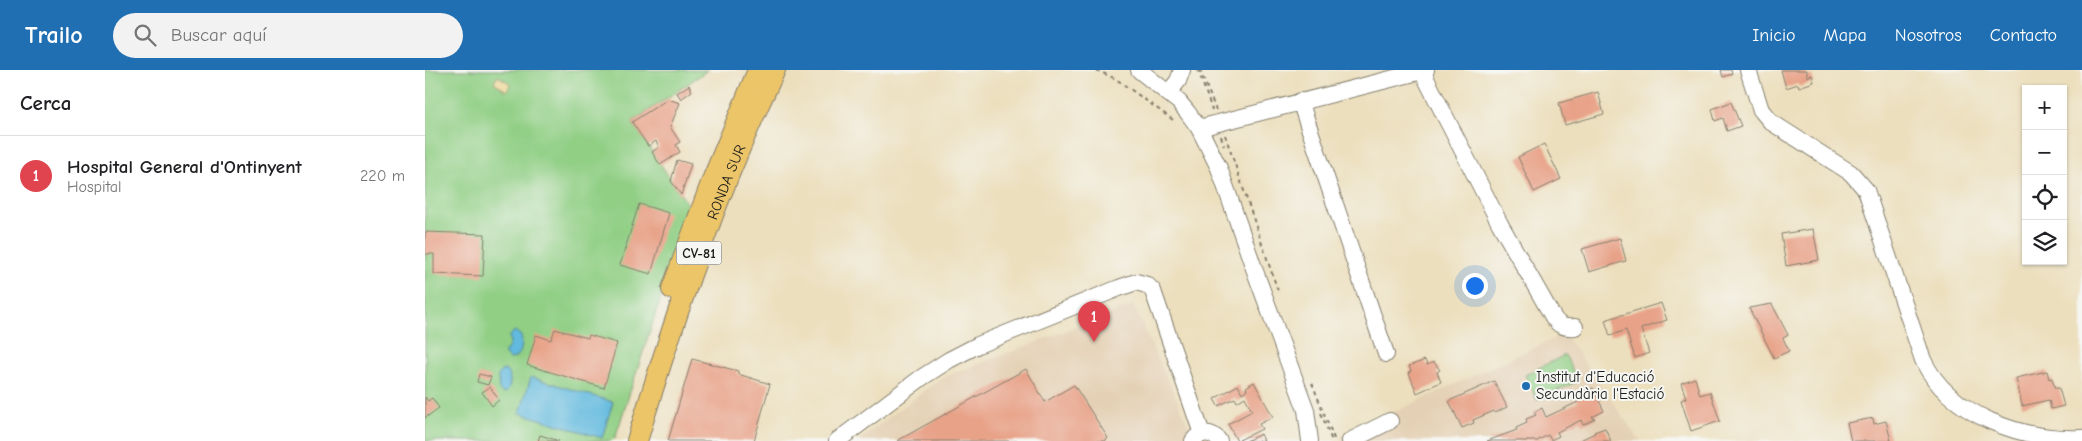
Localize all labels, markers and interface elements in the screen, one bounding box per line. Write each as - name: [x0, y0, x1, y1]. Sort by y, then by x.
- search box: [113, 13, 463, 58]
- text: Trailo: [25, 21, 83, 49]
- icon: search: [131, 21, 159, 49]
- text: Buscar aquí: [171, 24, 266, 46]
- text: Inicio: [1752, 25, 1796, 46]
- text: Mapa: [1824, 25, 1867, 46]
- text: Nosotros: [1895, 25, 1962, 46]
- text: Contacto: [1990, 25, 2057, 46]
- map controls: [2022, 85, 2067, 265]
- button: +: [2022, 85, 2067, 130]
- text: Cerca: [20, 91, 71, 115]
- button: −: [2022, 130, 2067, 175]
- street label: RONDA SUR: [703, 142, 749, 222]
- text: Hospital General d'Ontinyent: [67, 156, 302, 178]
- text: 1: [33, 167, 39, 185]
- text: 220 m: [360, 167, 405, 185]
- button: locate: [2022, 175, 2067, 220]
- text: Hospital: [67, 178, 122, 196]
- button: layers: [2022, 220, 2067, 265]
- road number: CV-81: [677, 242, 721, 264]
- your location: [1462, 273, 1488, 299]
- pin: 1: [1078, 301, 1110, 342]
- place label: Institut d'Educació Secundària l'Estació: [1536, 368, 1665, 403]
- marker: Institut d'Educació Secundària l'Estació: [1520, 380, 1532, 392]

